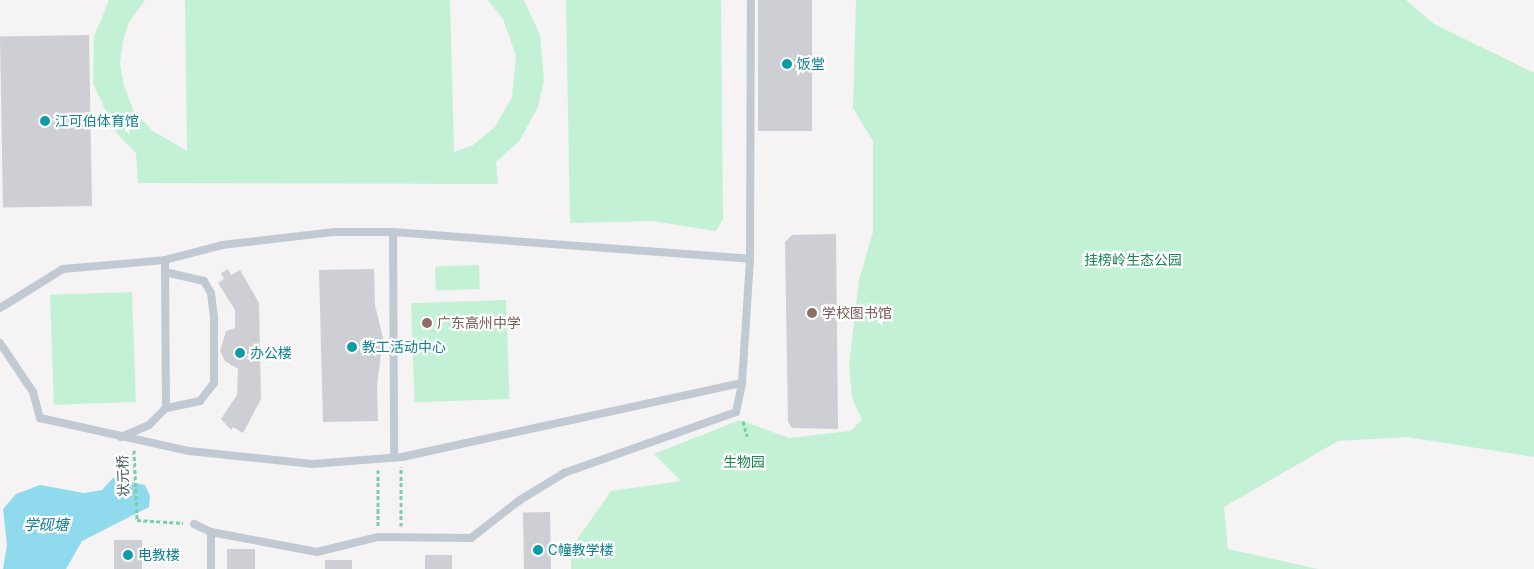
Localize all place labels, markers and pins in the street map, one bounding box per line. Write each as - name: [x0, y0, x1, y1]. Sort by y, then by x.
- place label: 饭堂: [797, 56, 825, 72]
- marker: 饭堂: [781, 58, 793, 70]
- place label: 江可伯体育馆: [55, 113, 139, 129]
- marker: 江可伯体育馆: [39, 115, 51, 127]
- place label: 学校图书馆: [822, 305, 892, 321]
- marker: 学校图书馆: [806, 307, 818, 319]
- place label: 广东高州中学: [437, 315, 521, 331]
- marker: 广东高州中学: [421, 317, 433, 329]
- place label: 教工活动中心: [362, 339, 446, 355]
- marker: 教工活动中心: [346, 341, 358, 353]
- place label: 办公楼: [250, 345, 292, 361]
- marker: 办公楼: [234, 347, 246, 359]
- place label: C幢教学楼: [548, 542, 614, 558]
- marker: C幢教学楼: [532, 544, 544, 556]
- place label: 电教楼: [138, 547, 180, 563]
- marker: 电教楼: [122, 549, 134, 561]

